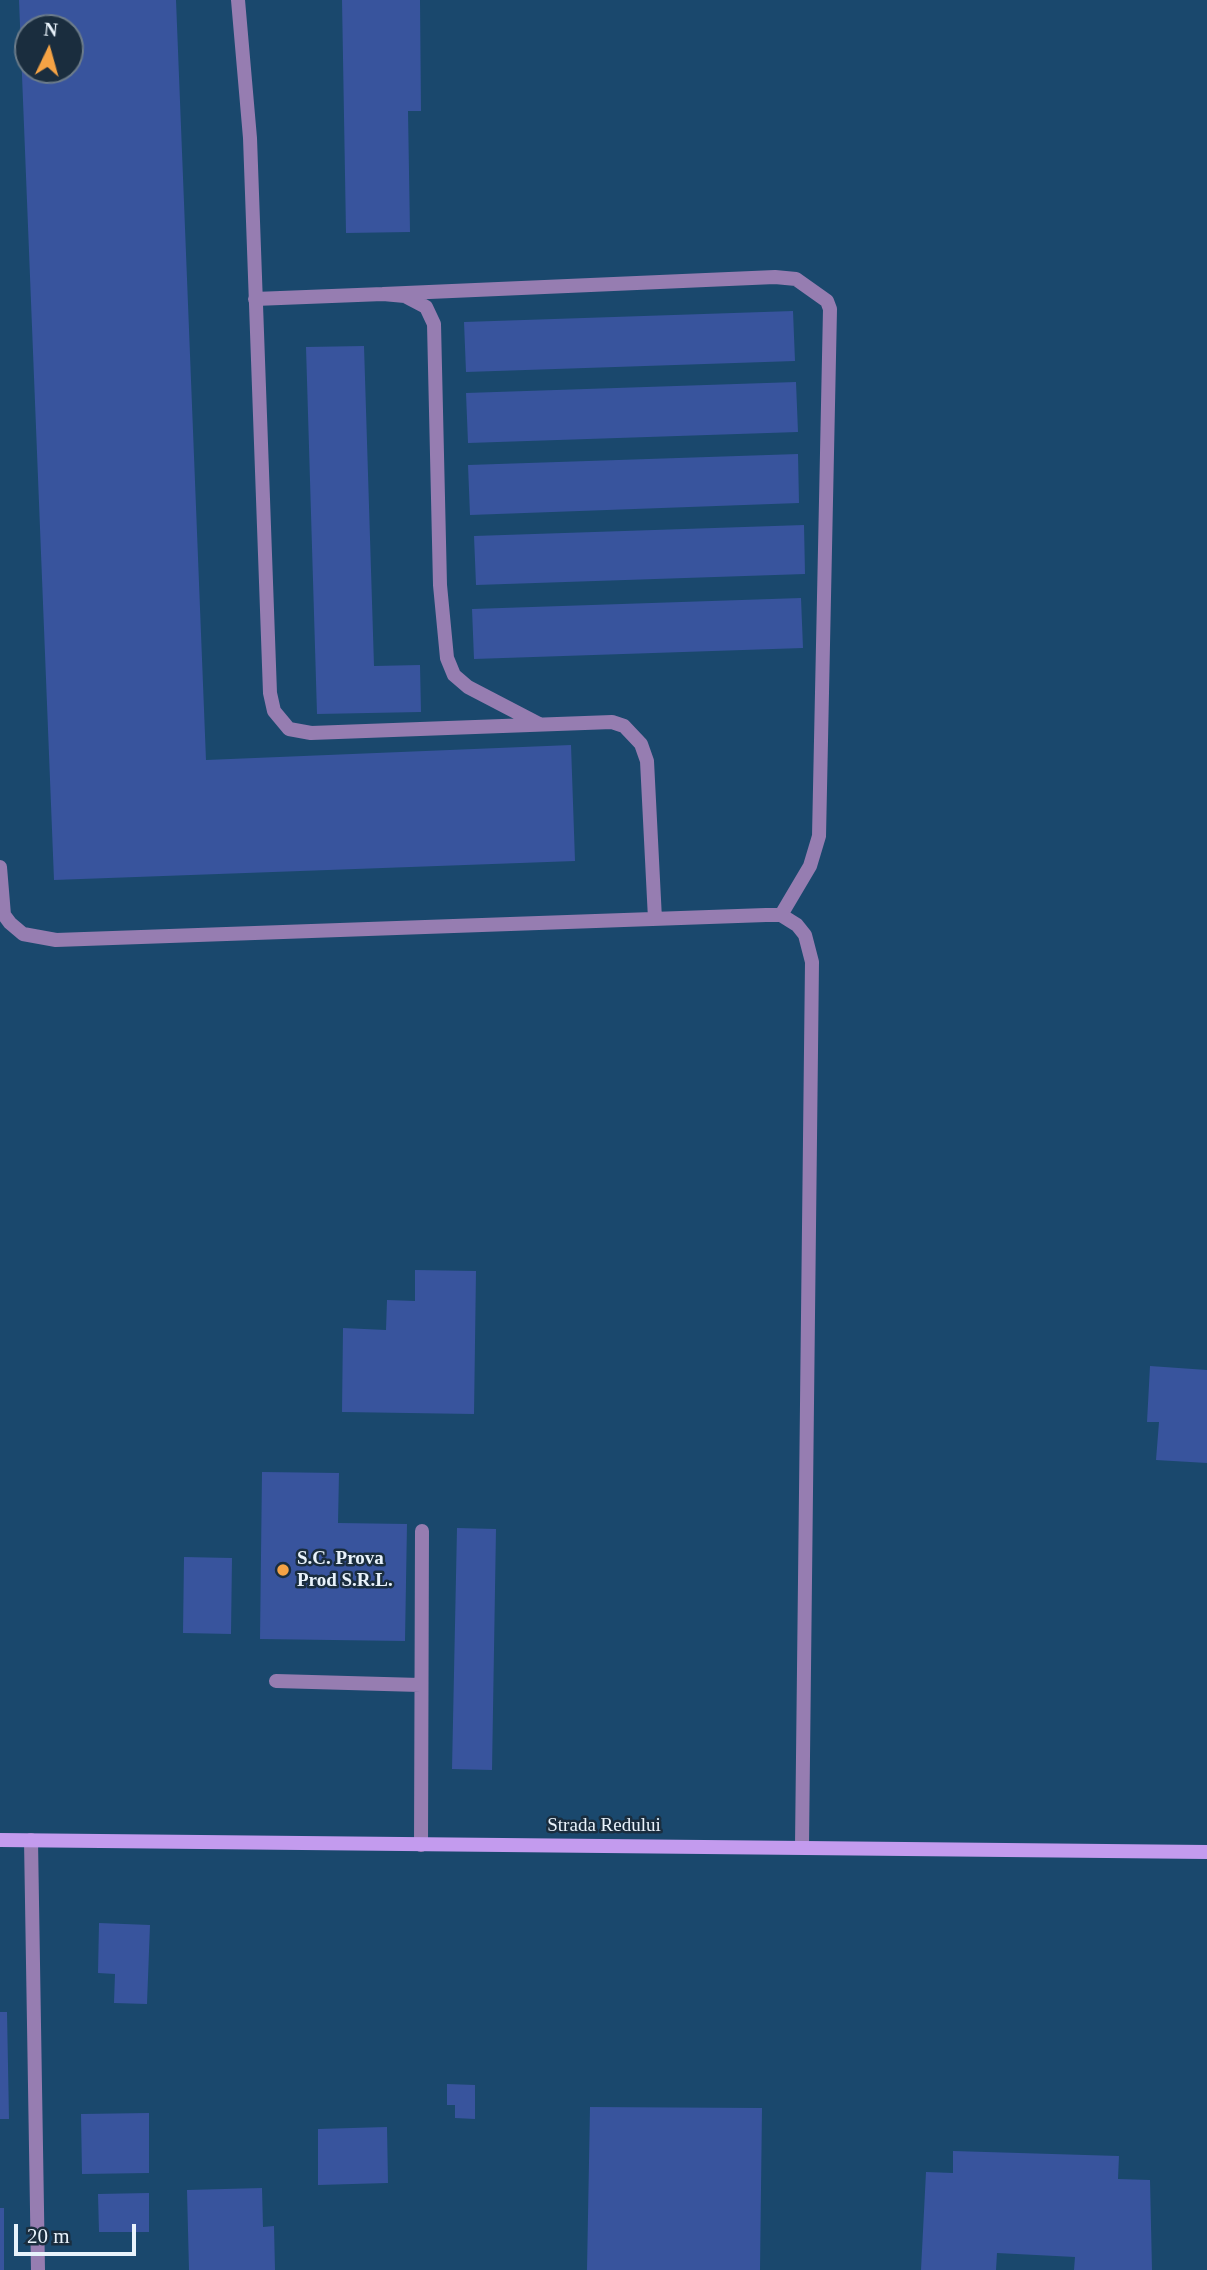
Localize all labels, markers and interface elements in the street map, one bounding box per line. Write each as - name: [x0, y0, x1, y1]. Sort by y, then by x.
- north arrow: [14, 14, 84, 84]
- text: N: [43, 19, 58, 41]
- place label: S.C. Prova Prod S.R.L.: [297, 1548, 393, 1592]
- marker: S.C. Prova Prod S.R.L.: [275, 1562, 291, 1578]
- street label: Strada Redului: [547, 1815, 661, 1837]
- scale bar: [18, 2210, 140, 2254]
- text: 20 m: [27, 2224, 70, 2248]

